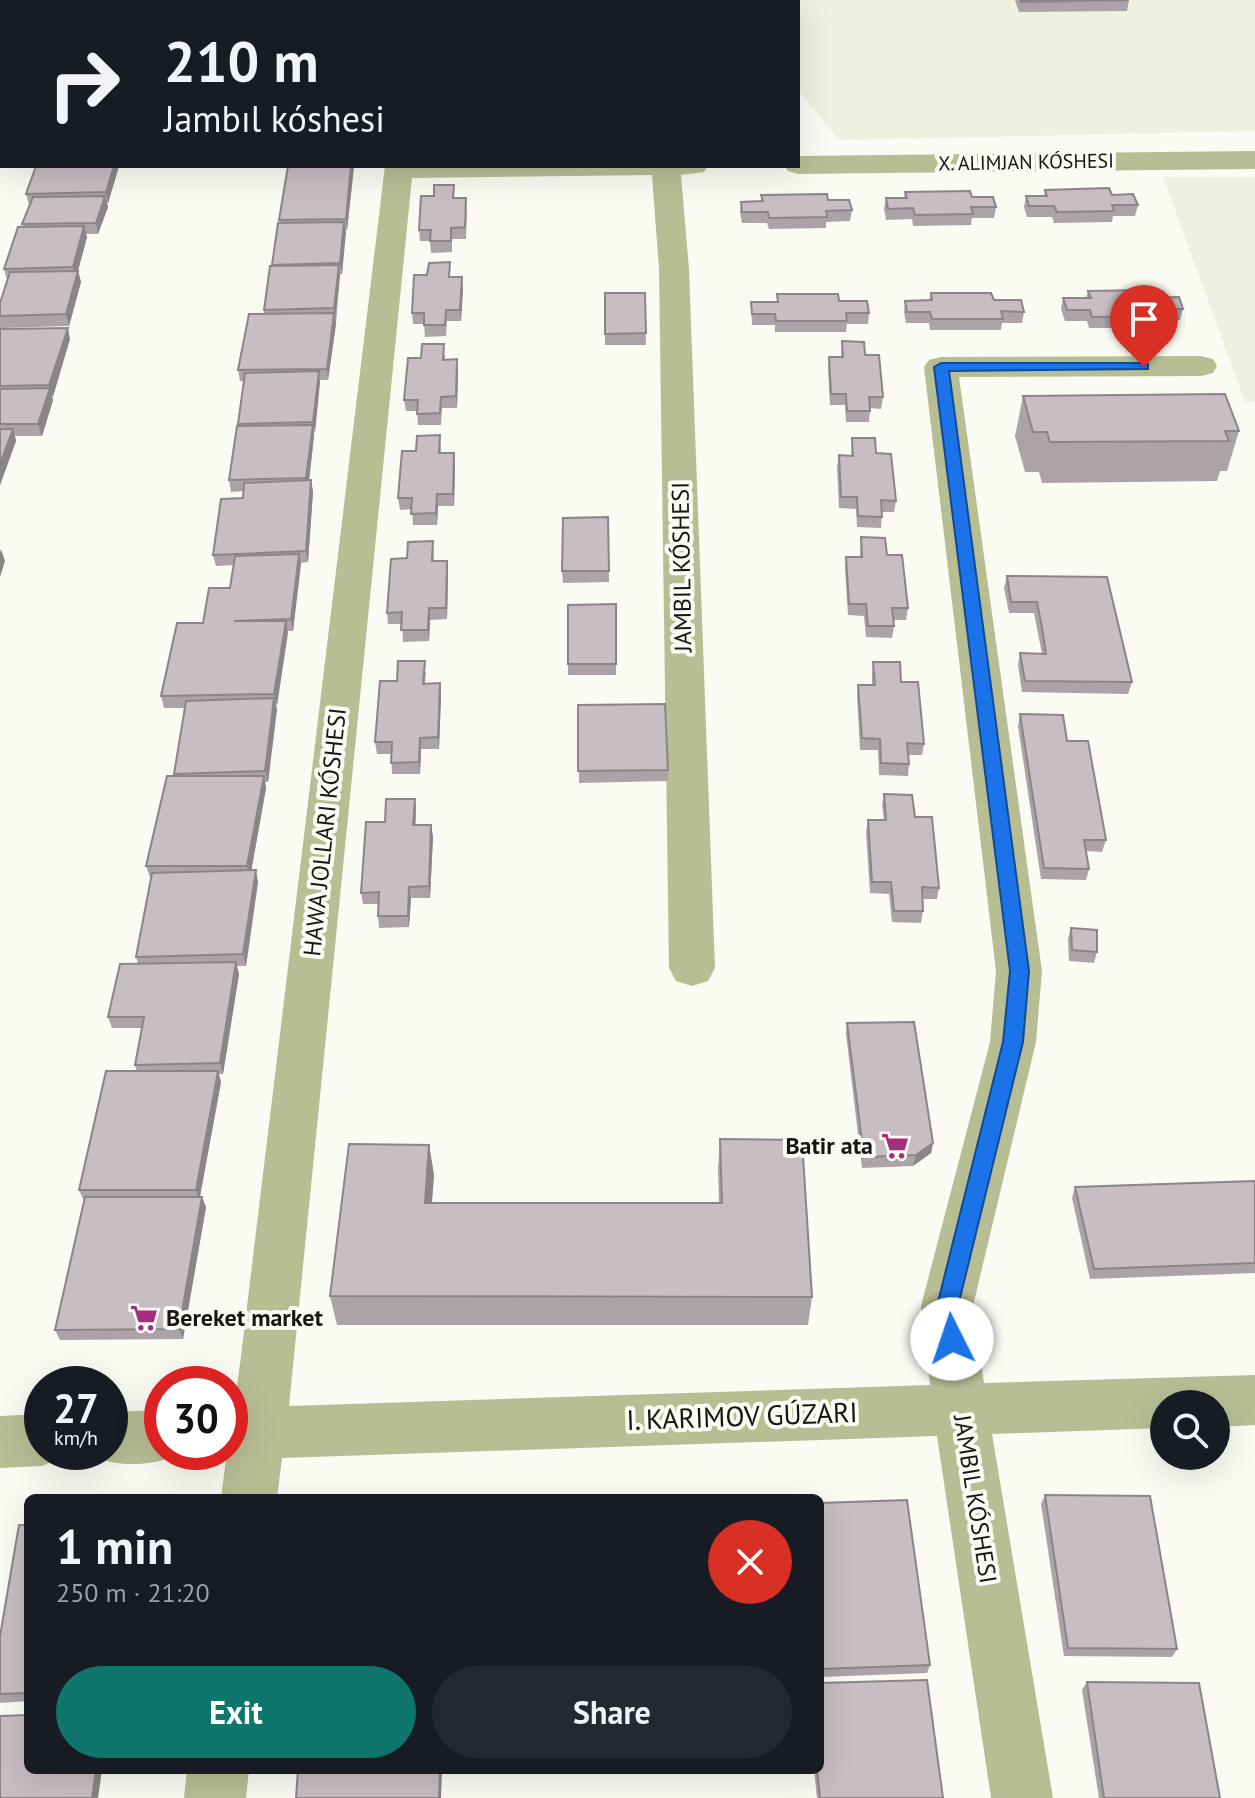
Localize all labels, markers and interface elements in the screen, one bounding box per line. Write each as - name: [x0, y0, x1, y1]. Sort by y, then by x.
- text: 210 m: [164, 25, 319, 97]
- icon: right: [32, 32, 136, 136]
- text: Jambıl kóshesi: [164, 95, 385, 142]
- street label: X. ALIMJAN KÓSHESI: [938, 147, 1114, 177]
- pin: [1110, 285, 1178, 367]
- icon: arrive: [1122, 297, 1166, 341]
- street label: JAMBIL KÓSHESI: [665, 482, 699, 653]
- street label: HAWA JOLLARI KÓSHESI: [296, 706, 353, 958]
- place label: Batir ata: [785, 1130, 873, 1161]
- supermarket icon: Batir ata: [880, 1131, 910, 1161]
- position arrow: [910, 1297, 994, 1381]
- place label: Bereket market: [166, 1302, 323, 1333]
- supermarket icon: Bereket market: [129, 1303, 159, 1333]
- speed limit sign: 30: [144, 1366, 248, 1470]
- text: 27: [53, 1382, 99, 1434]
- map controls: [1150, 1390, 1230, 1470]
- button: search: [1150, 1390, 1230, 1470]
- street label: I. KARIMOV GÚZARI: [626, 1393, 858, 1438]
- street label: JAMBIL KÓSHESI: [947, 1411, 1004, 1585]
- text: km/h: [54, 1425, 98, 1451]
- text: 1 min: [56, 1515, 173, 1577]
- button: close: [708, 1520, 792, 1604]
- text: 250 m · 21:20: [56, 1576, 210, 1609]
- button: Exit: [56, 1666, 416, 1758]
- button: Share: [432, 1666, 792, 1758]

